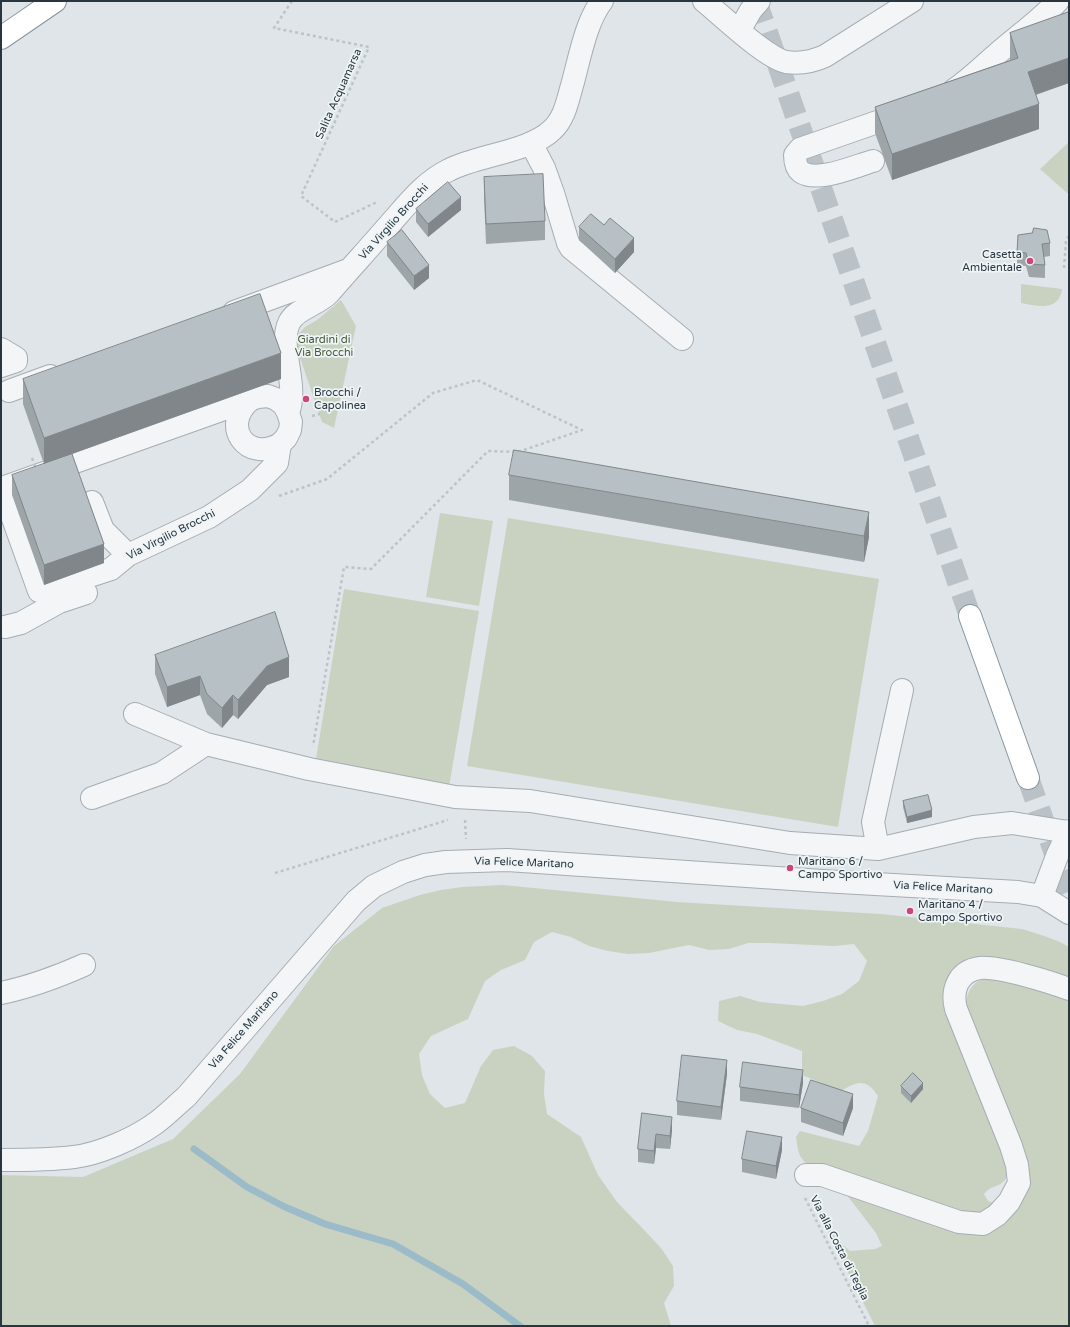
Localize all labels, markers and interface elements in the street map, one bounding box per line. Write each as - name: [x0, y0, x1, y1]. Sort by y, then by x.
- street label: Salita Acquamarsa: [313, 47, 365, 141]
- street label: Via Virgilio Brocchi: [356, 181, 432, 263]
- place label: Casetta Ambientale: [962, 248, 1022, 274]
- marker: Casetta Ambientale: [1025, 256, 1035, 266]
- park label: Giardini di Via Brocchi: [295, 333, 353, 359]
- place label: Brocchi / Capolinea: [314, 386, 366, 412]
- marker: Brocchi / Capolinea: [301, 394, 311, 404]
- street label: Via Virgilio Brocchi: [124, 507, 218, 563]
- street label: Via Felice Maritano: [474, 855, 574, 871]
- place label: Maritano 6 / Campo Sportivo: [798, 855, 882, 881]
- marker: Maritano 6 / Campo Sportivo: [785, 863, 795, 873]
- street label: Via Felice Maritano: [893, 879, 993, 897]
- place label: Maritano 4 / Campo Sportivo: [918, 898, 1002, 924]
- marker: Maritano 4 / Campo Sportivo: [905, 906, 915, 916]
- street label: Via Felice Maritano: [206, 988, 282, 1072]
- street label: Via alla Costa di Teglia: [807, 1193, 871, 1303]

